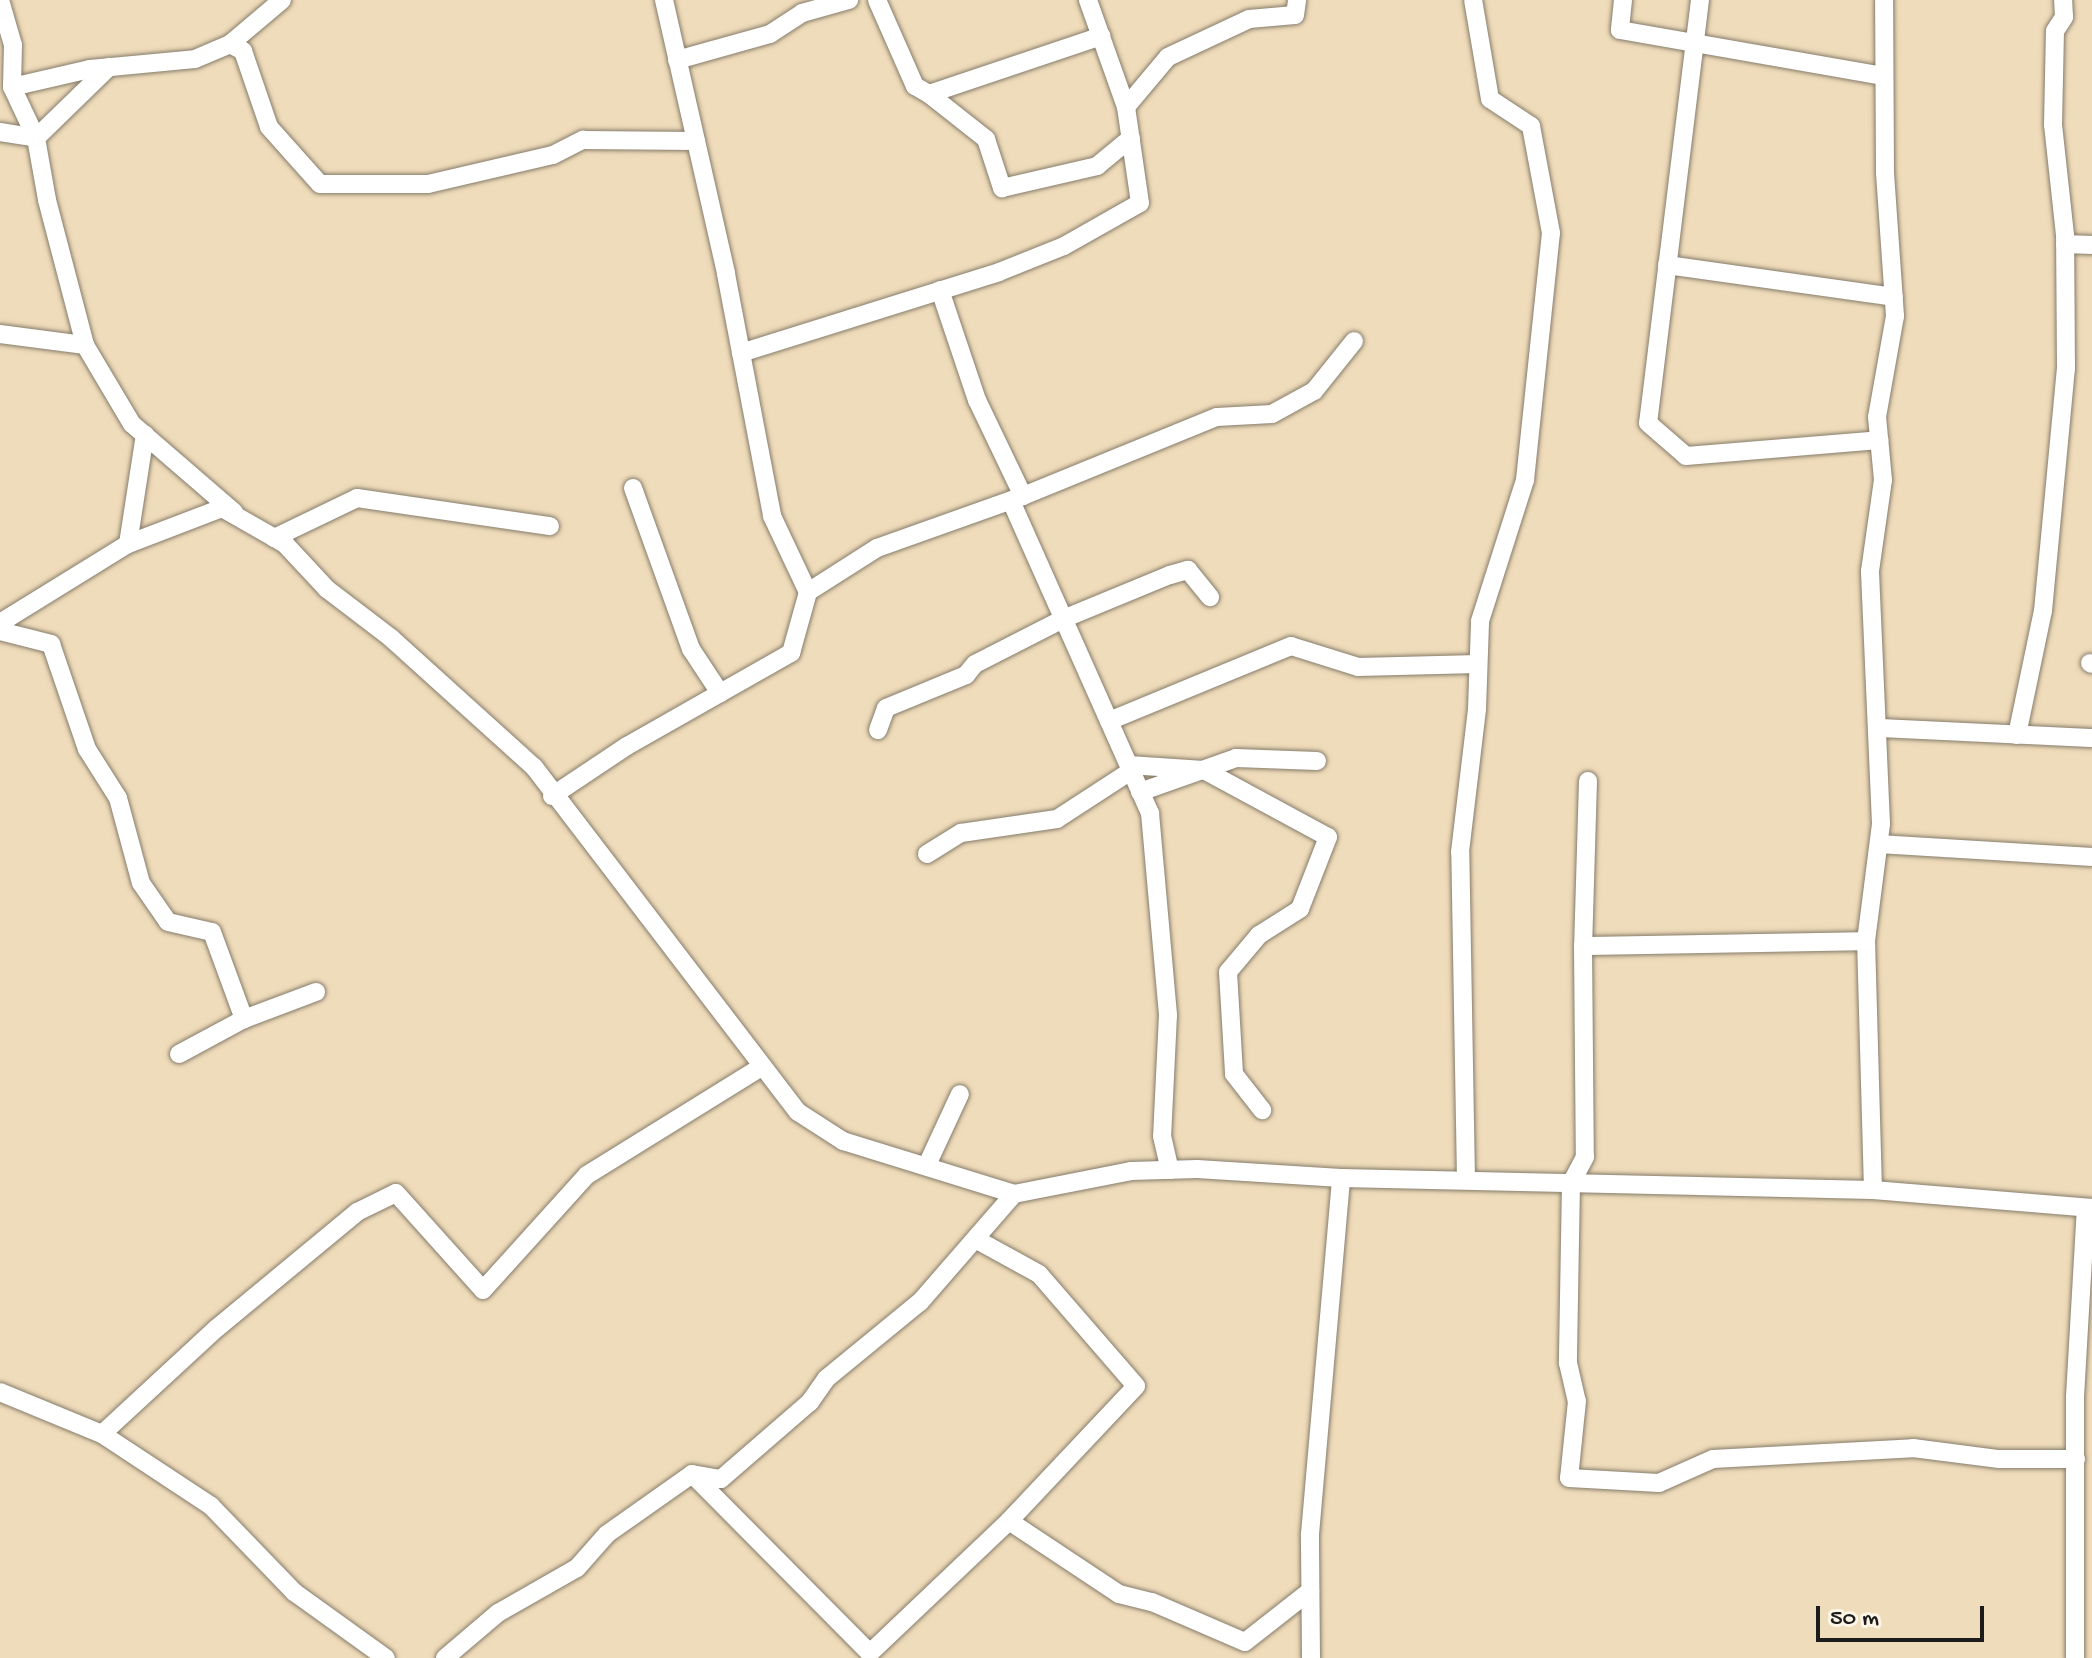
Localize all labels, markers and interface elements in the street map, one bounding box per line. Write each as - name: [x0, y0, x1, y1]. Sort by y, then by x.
- scale bar: [1820, 1590, 1988, 1640]
- text: 50 m: [1830, 1605, 1879, 1634]

